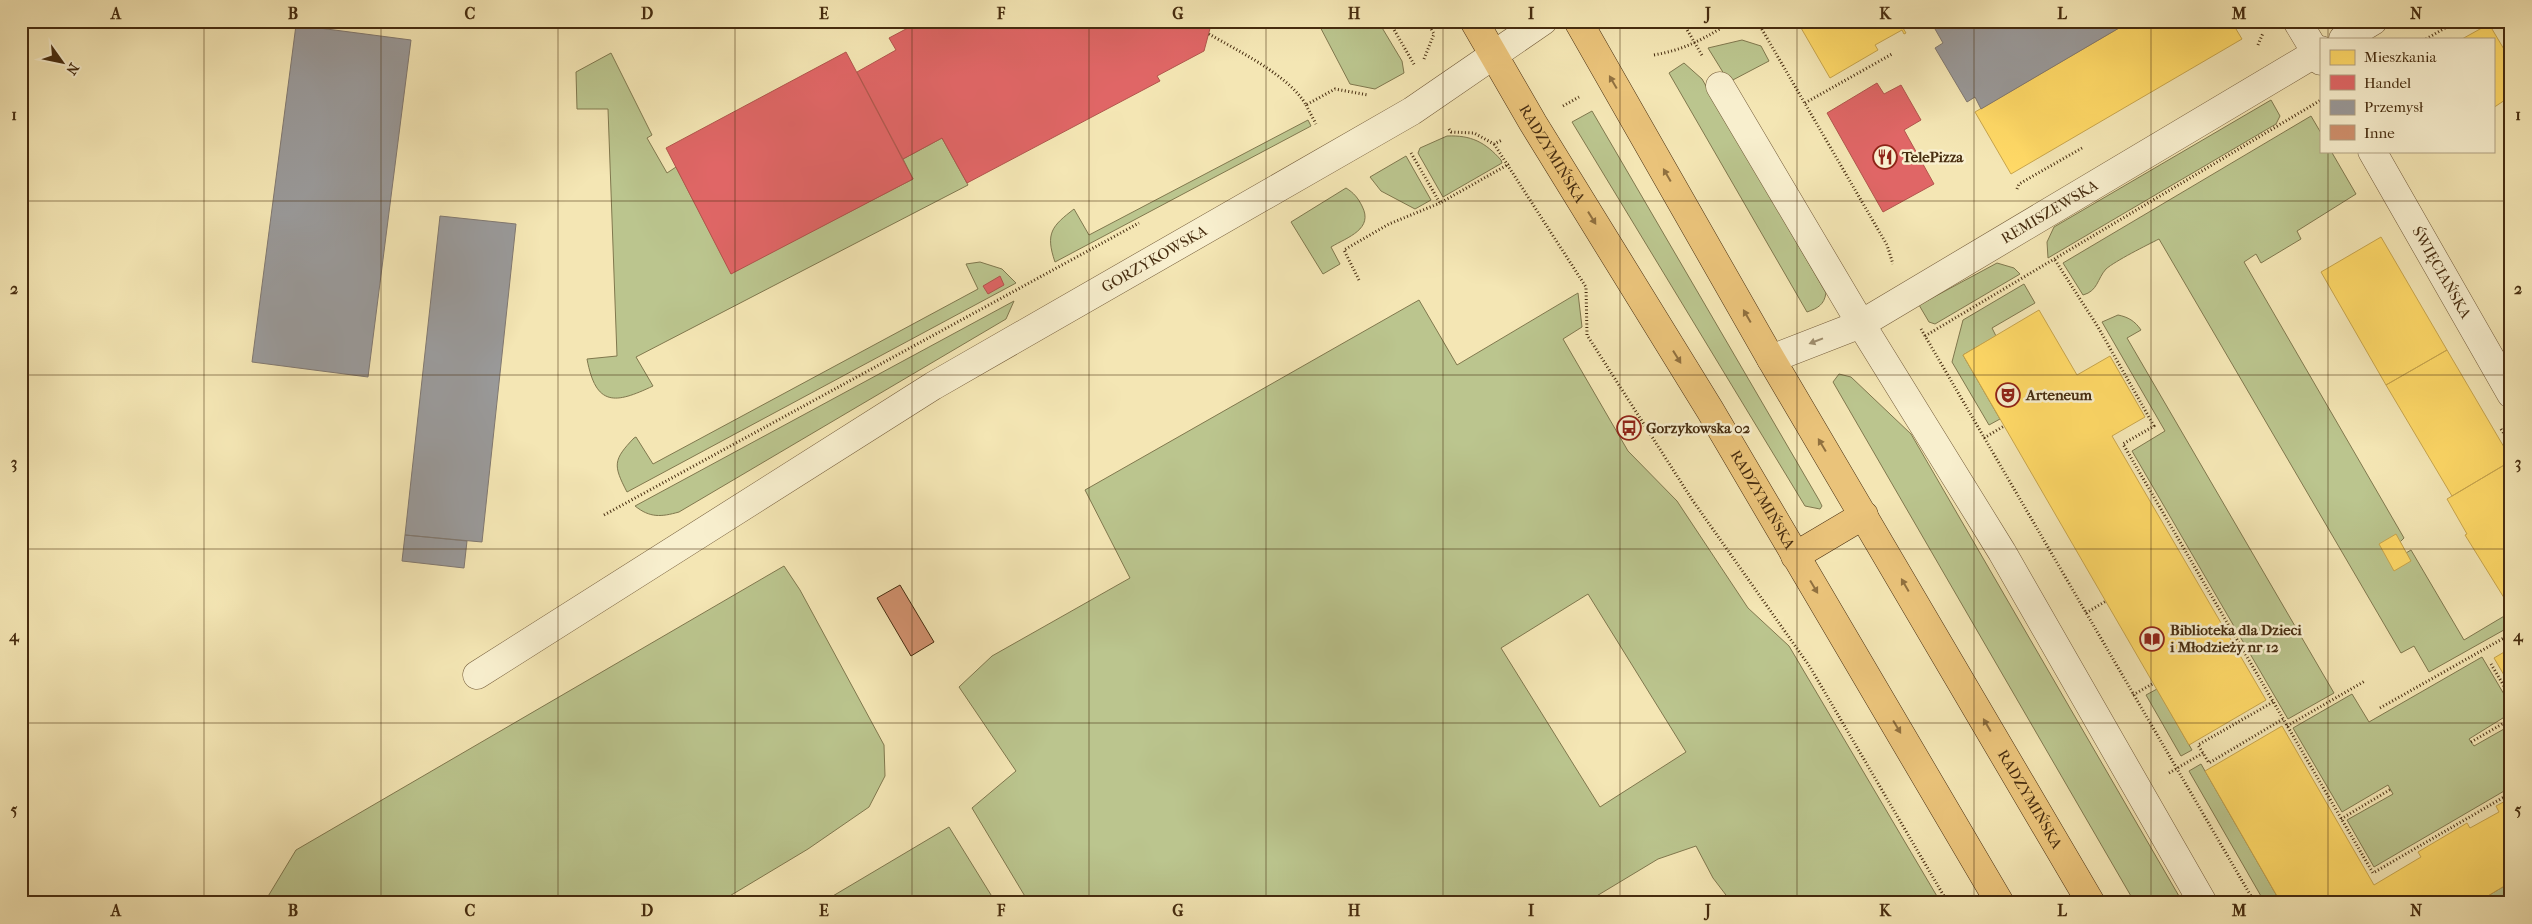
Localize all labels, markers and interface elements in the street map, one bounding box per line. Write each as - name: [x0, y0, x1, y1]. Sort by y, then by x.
- text: A: [110, 4, 122, 23]
- text: B: [288, 4, 298, 23]
- text: C: [465, 4, 476, 23]
- text: D: [641, 4, 653, 23]
- text: E: [819, 4, 829, 23]
- text: F: [996, 4, 1006, 23]
- text: G: [1172, 4, 1184, 23]
- text: H: [1348, 4, 1361, 23]
- text: I: [1528, 4, 1535, 23]
- text: J: [1703, 4, 1711, 24]
- text: K: [1879, 4, 1892, 23]
- text: L: [2057, 4, 2067, 23]
- text: M: [2231, 4, 2247, 23]
- text: N: [2410, 4, 2423, 23]
- north arrow: [38, 38, 88, 88]
- legend: [2320, 38, 2494, 152]
- text: Mieszkania: [2364, 48, 2437, 66]
- text: N: [62, 60, 83, 78]
- text: Handel: [2364, 74, 2411, 92]
- one-way arrow: [1609, 75, 1618, 88]
- text: Przemysł: [2364, 98, 2424, 116]
- street label: RADZYMIŃSKA: [1515, 101, 1589, 206]
- text: 1: [11, 105, 17, 124]
- text: 1: [2515, 105, 2521, 124]
- text: Inne: [2364, 124, 2395, 142]
- restaurant icon: TelePizza: [1872, 144, 1898, 170]
- place label: TelePizza: [1901, 148, 1964, 166]
- one-way arrow: [1662, 169, 1671, 182]
- street label: REMISZEWSKA: [1998, 176, 2102, 248]
- one-way arrow: [1587, 212, 1596, 225]
- street label: GORZYKOWSKA: [1098, 221, 1210, 296]
- street label: ŚWIĘCIAŃSKA: [2408, 223, 2475, 322]
- text: 2: [10, 279, 18, 298]
- text: 2: [2514, 279, 2522, 298]
- one-way arrow: [1743, 309, 1751, 324]
- one-way arrow: [1809, 338, 1823, 346]
- one-way arrow: [1672, 350, 1681, 364]
- theatre icon: Arteneum: [1995, 382, 2021, 408]
- place label: Arteneum: [2025, 386, 2092, 404]
- bus stop icon: Gorzykowska 02: [1616, 415, 1642, 441]
- place label: Gorzykowska 02: [1646, 419, 1751, 437]
- one-way arrow: [1818, 437, 1826, 452]
- street label: RADZYMIŃSKA: [1727, 447, 1799, 553]
- text: 3: [11, 453, 17, 473]
- text: 3: [2515, 453, 2521, 473]
- one-way arrow: [1900, 578, 1909, 591]
- one-way arrow: [1809, 580, 1818, 593]
- place label: Biblioteka dla Dzieci i Młodzieży nr 12: [2169, 621, 2302, 656]
- text: 4: [8, 626, 20, 646]
- library icon: Biblioteka dla Dzieci i Młodzieży nr 12: [2139, 626, 2165, 652]
- text: 4: [2512, 626, 2524, 646]
- one-way arrow: [1982, 718, 1991, 731]
- one-way arrow: [1892, 720, 1901, 733]
- street label: RADZYMIŃSKA: [1994, 746, 2066, 852]
- text: 5: [11, 800, 18, 819]
- text: 5: [2515, 800, 2522, 819]
- text: A: [110, 901, 122, 920]
- text: B: [288, 901, 298, 920]
- text: C: [465, 901, 476, 920]
- text: D: [641, 901, 653, 920]
- text: E: [819, 901, 829, 920]
- text: F: [996, 901, 1006, 920]
- text: G: [1172, 901, 1184, 920]
- text: H: [1348, 901, 1361, 920]
- text: I: [1528, 901, 1535, 920]
- text: J: [1703, 901, 1711, 921]
- text: K: [1879, 901, 1892, 920]
- text: L: [2057, 901, 2067, 920]
- text: M: [2231, 901, 2247, 920]
- text: N: [2410, 901, 2423, 920]

